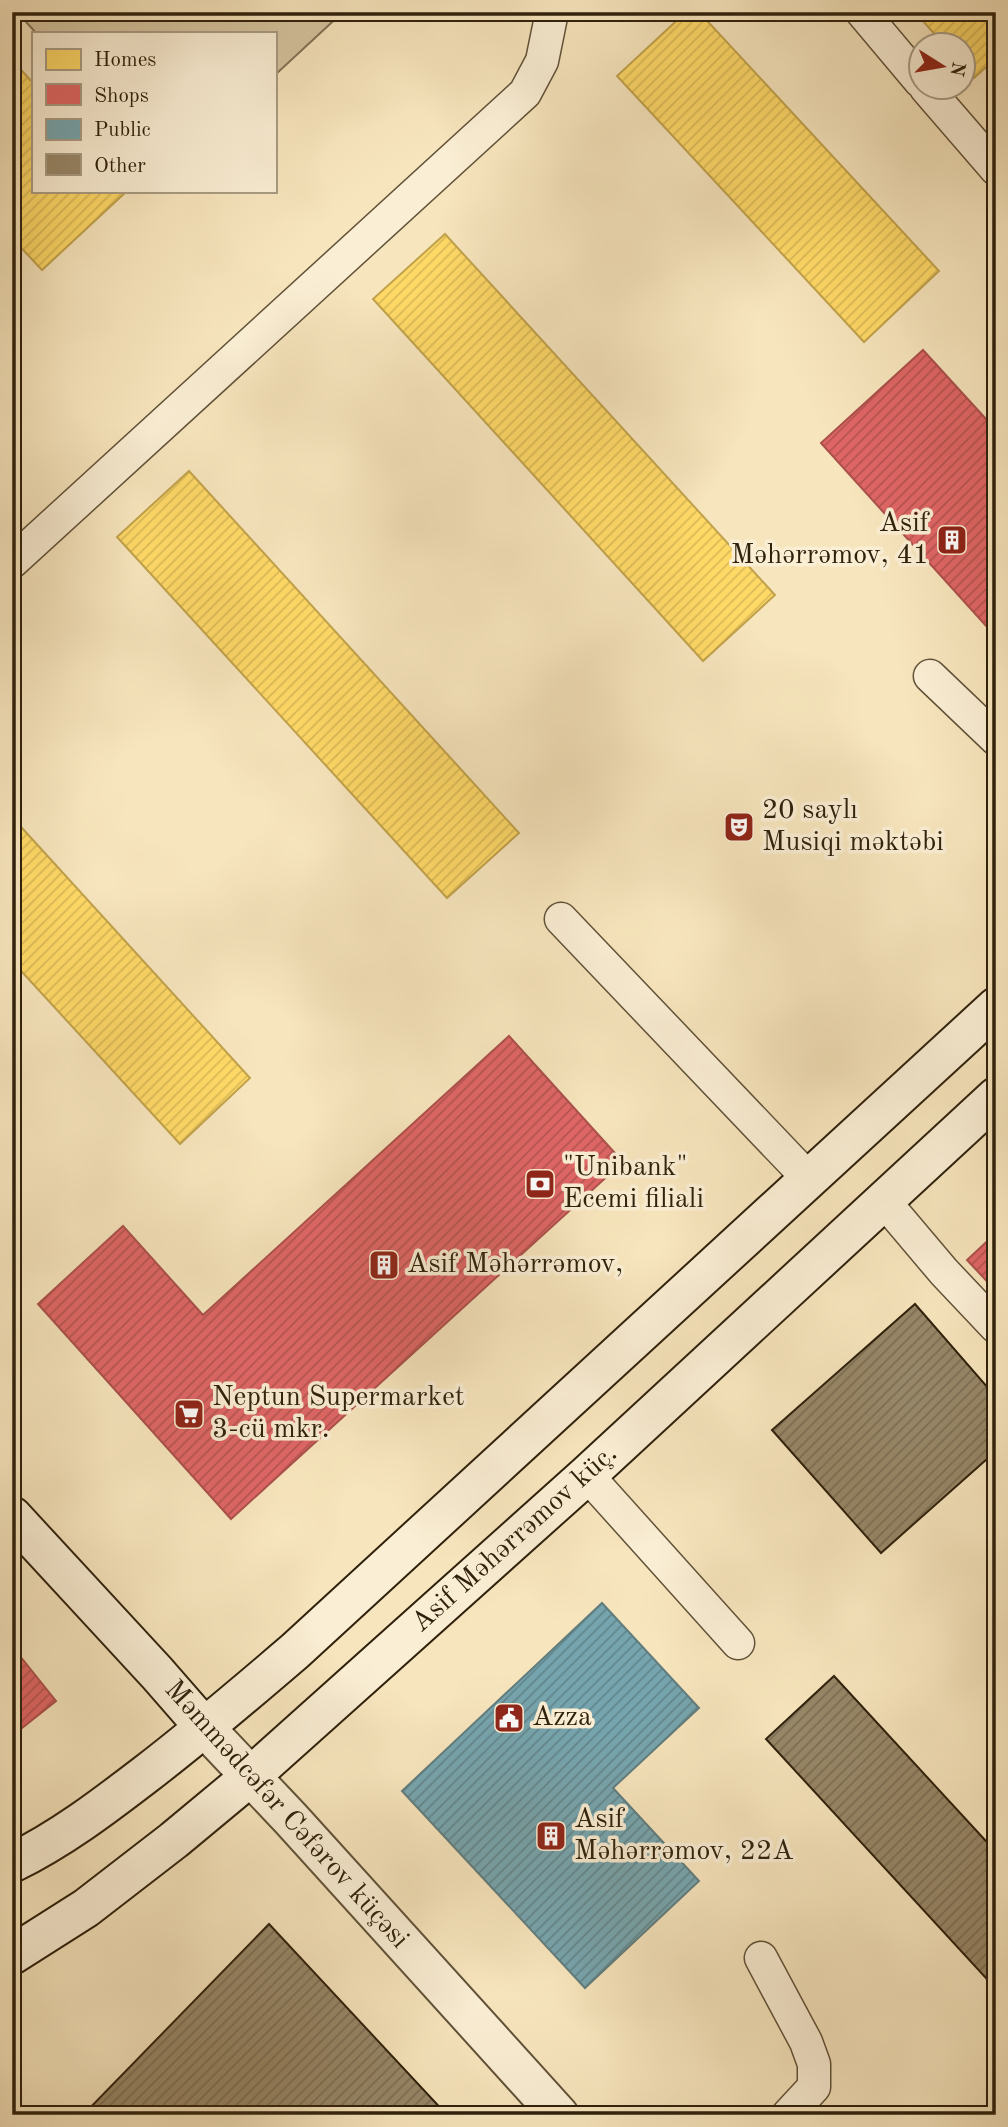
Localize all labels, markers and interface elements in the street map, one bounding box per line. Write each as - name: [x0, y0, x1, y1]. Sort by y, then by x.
- legend: [32, 32, 276, 192]
- north arrow: [906, 32, 976, 102]
- text: Homes: [94, 50, 156, 71]
- text: N: [945, 60, 967, 78]
- text: Shops: [94, 86, 149, 107]
- text: Public: [94, 120, 151, 141]
- text: Other: [94, 156, 146, 177]
- place label: Asif Məhərrəmov, 41: [731, 510, 931, 570]
- building icon: Asif Məhərrəmov, 41: [935, 523, 969, 557]
- place label: 20 saylı Musiqi məktəbi: [762, 797, 944, 857]
- theatre icon: 20 saylı Musiqi məktəbi: [722, 810, 756, 844]
- place label: "Unibank" Ecemi filiali: [563, 1154, 704, 1214]
- bank icon: "Unibank" Ecemi filiali: [523, 1167, 557, 1201]
- building icon: Asif Məhərrəmov,: [367, 1248, 401, 1282]
- place label: Asif Məhərrəmov,: [407, 1251, 623, 1279]
- place label: Neptun Supermarket 3-cü mkr.: [212, 1384, 465, 1444]
- supermarket icon: Neptun Supermarket 3-cü mkr.: [172, 1397, 206, 1431]
- street label: Asif Məhərrəmov küç.: [407, 1440, 623, 1638]
- street label: Məmmədcəfər Cəfərov küçəsi: [159, 1676, 413, 1954]
- public building icon: Azza: [492, 1701, 526, 1735]
- place label: Azza: [532, 1704, 592, 1732]
- place label: Asif Məhərrəmov, 22A: [574, 1806, 794, 1866]
- building icon: Asif Məhərrəmov, 22A: [534, 1819, 568, 1853]

